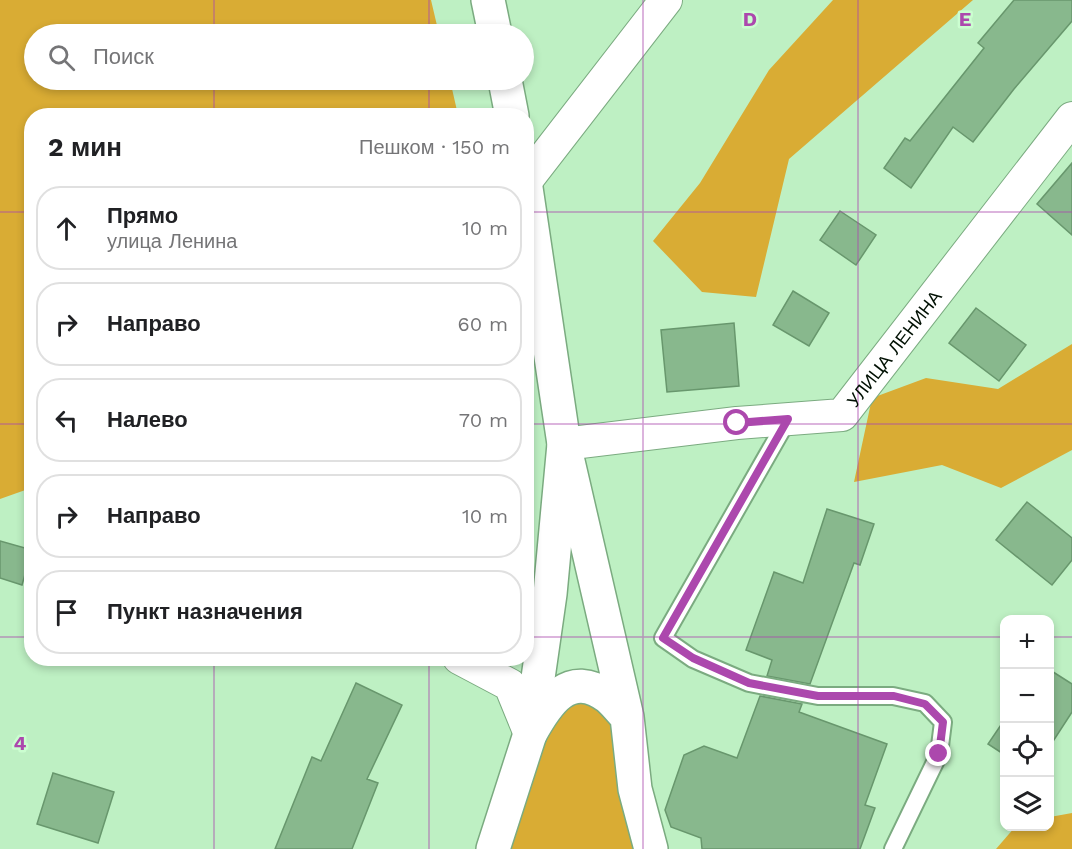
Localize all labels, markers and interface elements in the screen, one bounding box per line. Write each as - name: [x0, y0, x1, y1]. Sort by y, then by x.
- text: D: [743, 7, 757, 31]
- text: E: [959, 7, 971, 31]
- search box: [24, 24, 534, 90]
- icon: search: [45, 41, 78, 74]
- text: Поиск: [93, 44, 154, 69]
- text: 2 мин: [48, 132, 122, 162]
- text: Пешком · 150 m: [359, 135, 510, 159]
- text: Прямо: [107, 203, 178, 228]
- icon: ahead: [50, 212, 83, 245]
- text: 10 m: [462, 216, 508, 240]
- text: улица Ленина: [107, 229, 237, 253]
- street label: УЛИЦА ЛЕНИНА: [842, 286, 945, 411]
- icon: right: [50, 308, 83, 341]
- text: Направо: [107, 311, 201, 336]
- text: 60 m: [458, 312, 508, 336]
- icon: left: [50, 404, 83, 437]
- text: Налево: [107, 407, 188, 432]
- text: 70 m: [459, 408, 508, 432]
- route start: [723, 409, 749, 435]
- icon: right: [50, 500, 83, 533]
- text: Направо: [107, 503, 201, 528]
- text: 10 m: [462, 504, 508, 528]
- icon: arrive: [50, 596, 83, 629]
- text: Пункт назначения: [107, 599, 303, 624]
- map controls: [1000, 615, 1054, 831]
- button: +: [1000, 615, 1054, 669]
- button: −: [1000, 669, 1054, 723]
- button: locate: [1000, 723, 1054, 777]
- text: 4: [14, 731, 27, 755]
- route end: [925, 740, 951, 766]
- button: layers: [1000, 777, 1054, 831]

